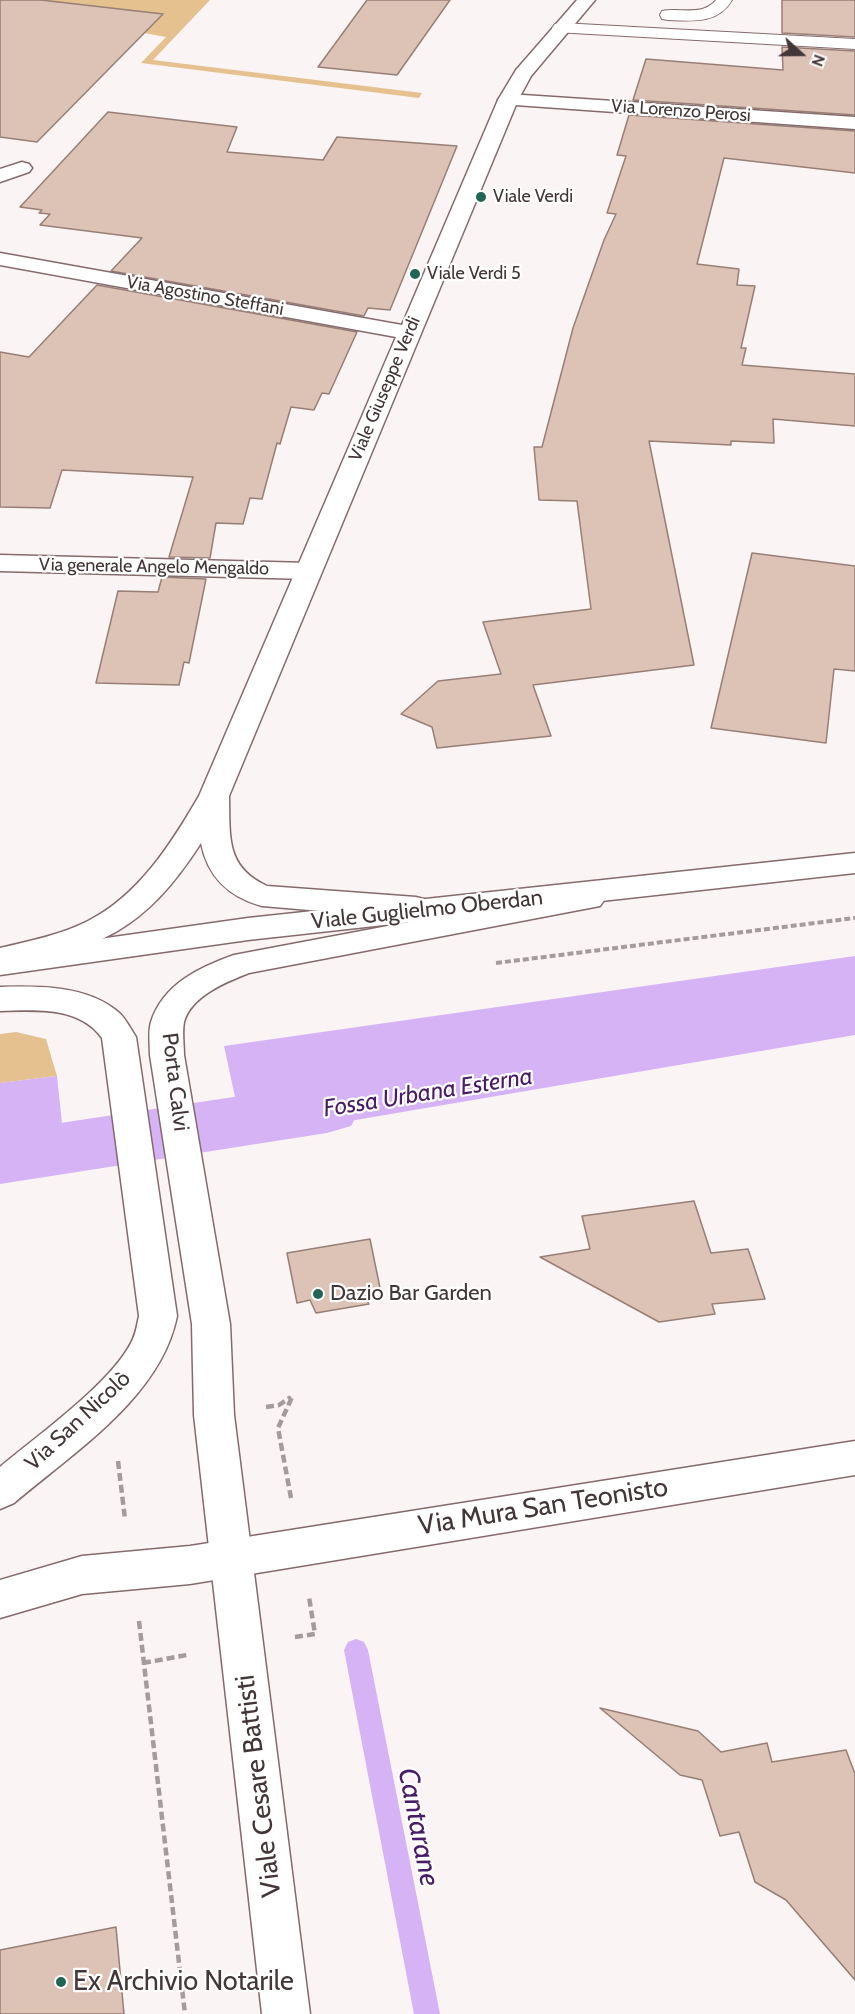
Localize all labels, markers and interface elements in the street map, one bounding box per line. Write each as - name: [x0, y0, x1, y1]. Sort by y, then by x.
- north arrow: [771, 24, 831, 84]
- text: N: [807, 52, 829, 69]
- street label: Via Lorenzo Perosi: [610, 95, 752, 127]
- place label: Viale Verdi: [493, 186, 573, 208]
- marker: Viale Verdi: [474, 190, 488, 204]
- place label: Viale Verdi 5: [427, 263, 521, 285]
- marker: Viale Verdi 5: [408, 267, 422, 281]
- street label: Via Agostino Steffani: [125, 272, 285, 320]
- street label: Viale Giuseppe Verdi: [345, 313, 425, 465]
- street label: Via generale Angelo Mengaldo: [39, 554, 269, 580]
- street label: Viale Guglielmo Oberdan: [310, 885, 544, 935]
- street label: Porta Calvi: [156, 1031, 194, 1133]
- water label: Fossa Urbana Esterna: [321, 1062, 535, 1124]
- place label: Dazio Bar Garden: [330, 1281, 492, 1307]
- marker: Dazio Bar Garden: [311, 1287, 325, 1301]
- street label: Via San Nicolò: [20, 1366, 136, 1476]
- street label: Via Mura San Teonisto: [416, 1471, 670, 1543]
- street label: Viale Cesare Battisti: [229, 1673, 289, 1899]
- water label: Cantarane: [390, 1765, 446, 1889]
- place label: Ex Archivio Notarile: [73, 1966, 294, 1998]
- marker: Ex Archivio Notarile: [54, 1975, 68, 1989]

